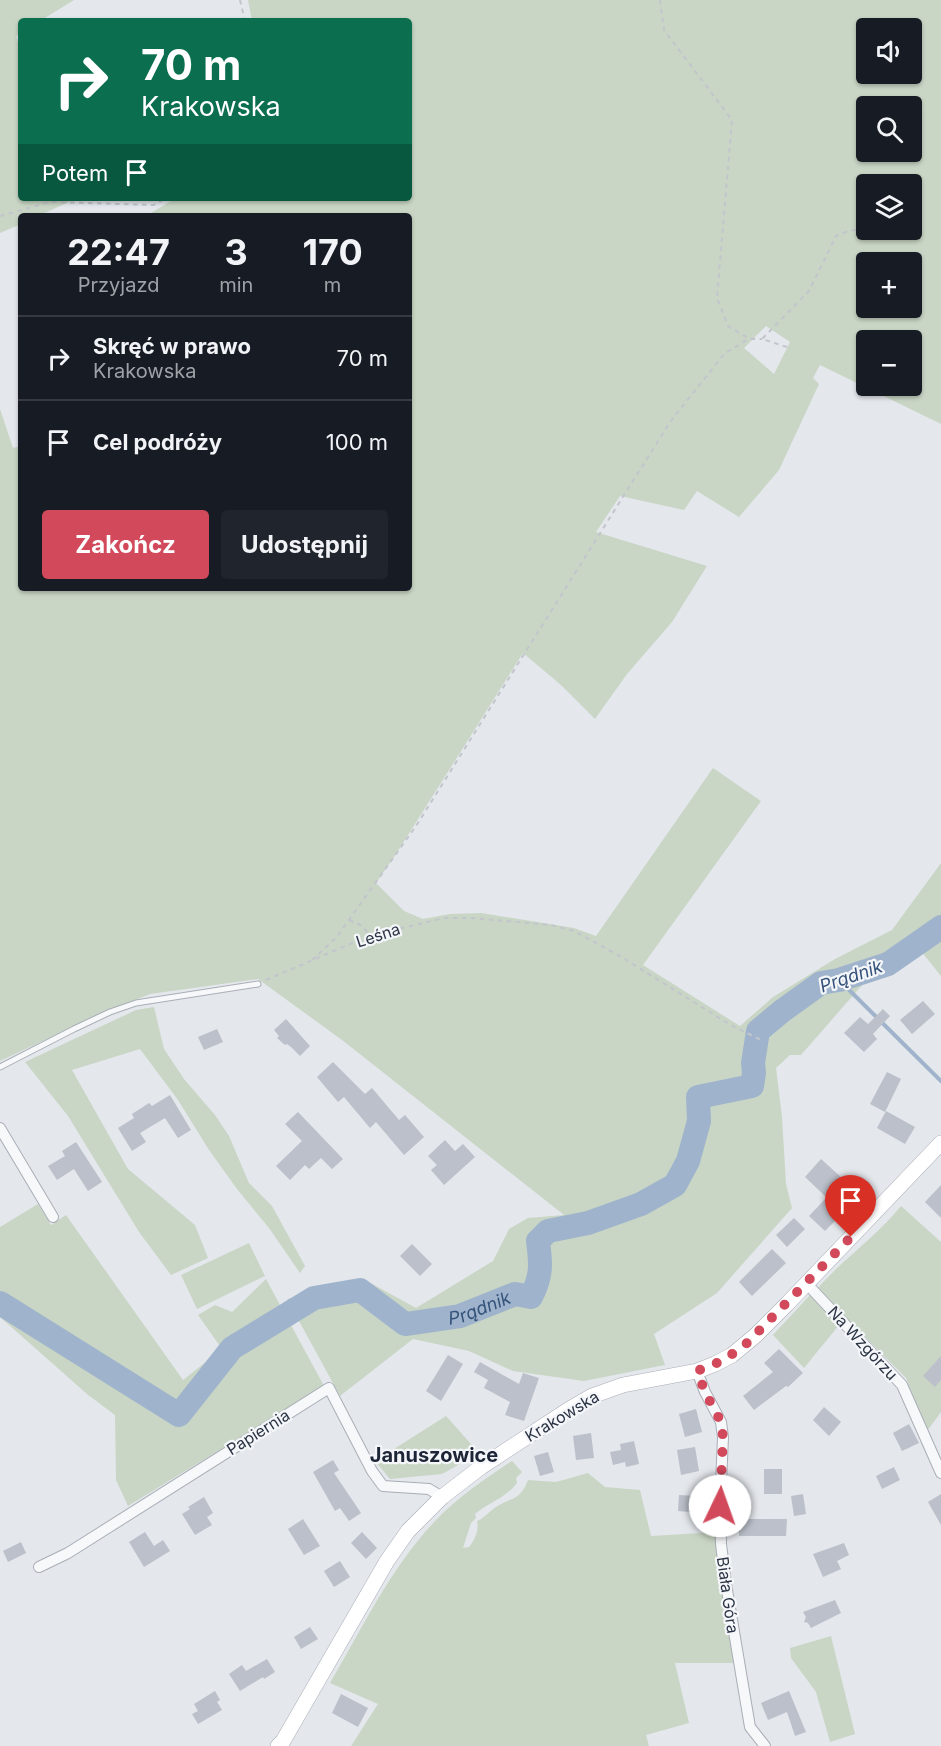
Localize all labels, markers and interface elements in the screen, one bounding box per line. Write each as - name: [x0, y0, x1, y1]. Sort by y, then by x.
- map controls: [856, 18, 922, 396]
- button: sound: [856, 18, 922, 84]
- text: 70 m: [141, 39, 241, 90]
- icon: right: [42, 42, 120, 120]
- text: Krakowska: [141, 90, 281, 123]
- button: search: [856, 96, 922, 162]
- icon: arrive: [120, 156, 153, 189]
- text: Potem: [42, 160, 108, 186]
- button: layers: [856, 174, 922, 240]
- text: 22:47: [67, 230, 170, 274]
- text: 3: [225, 230, 248, 274]
- text: 170: [303, 230, 363, 274]
- button: +: [856, 252, 922, 318]
- text: Przyjazd: [78, 273, 159, 297]
- text: min: [219, 273, 253, 297]
- text: m: [324, 273, 341, 297]
- button: −: [856, 330, 922, 396]
- text: Skręć w prawo: [93, 333, 251, 359]
- icon: right: [42, 342, 75, 375]
- text: 70 m: [337, 345, 388, 371]
- text: Krakowska: [93, 359, 197, 383]
- icon: arrive: [42, 426, 75, 459]
- text: Cel podróży: [93, 429, 222, 455]
- text: 100 m: [326, 429, 388, 455]
- button: Zakończ: [42, 510, 209, 579]
- button: Udostępnij: [221, 510, 388, 579]
- street label: Leśna: [353, 918, 403, 952]
- water label: Prądnik: [817, 955, 886, 997]
- pin: [825, 1175, 876, 1237]
- icon: arrive: [834, 1184, 867, 1217]
- water label: Prądnik: [447, 1286, 514, 1328]
- street label: Na Wzgórzu: [824, 1302, 902, 1384]
- street label: Krakowska: [521, 1386, 603, 1446]
- street label: Papiernia: [223, 1405, 293, 1459]
- district label: Januszowice: [370, 1443, 498, 1467]
- position arrow: [688, 1474, 752, 1538]
- street label: Biała Góra: [713, 1555, 743, 1635]

